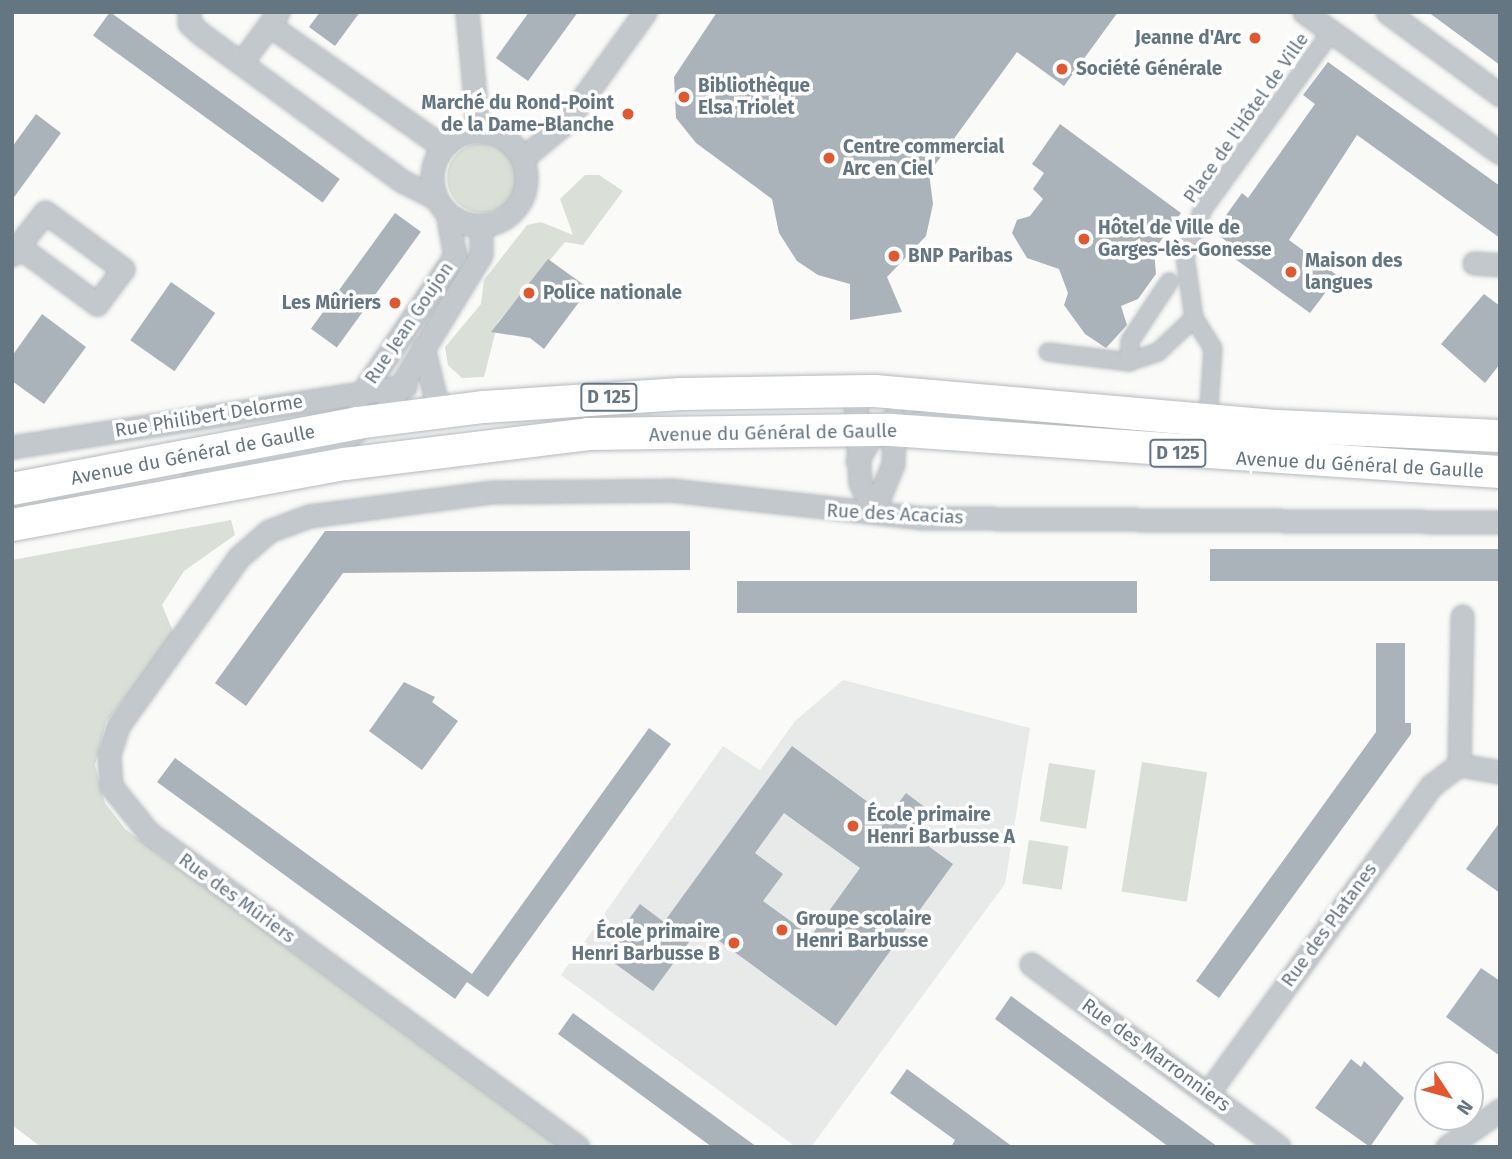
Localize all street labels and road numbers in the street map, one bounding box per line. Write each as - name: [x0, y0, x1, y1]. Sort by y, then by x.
- street label: Place de l'Hôtel de Ville: [1179, 28, 1313, 208]
- street label: Rue Jean Goujon: [360, 258, 458, 388]
- road number: D 125: [579, 382, 639, 412]
- street label: Rue Philibert Delorme: [113, 390, 305, 442]
- street label: Avenue du Général de Gaulle: [649, 419, 897, 447]
- street label: Avenue du Général de Gaulle: [69, 420, 317, 490]
- road number: D 125: [1148, 438, 1208, 467]
- street label: Avenue du Général de Gaulle: [1235, 447, 1485, 483]
- street label: Rue des Acacias: [826, 499, 964, 529]
- street label: Rue des Mûriers: [174, 848, 300, 948]
- street label: Rue des Platanes: [1276, 859, 1382, 991]
- street label: Rue des Marronniers: [1077, 994, 1235, 1116]

